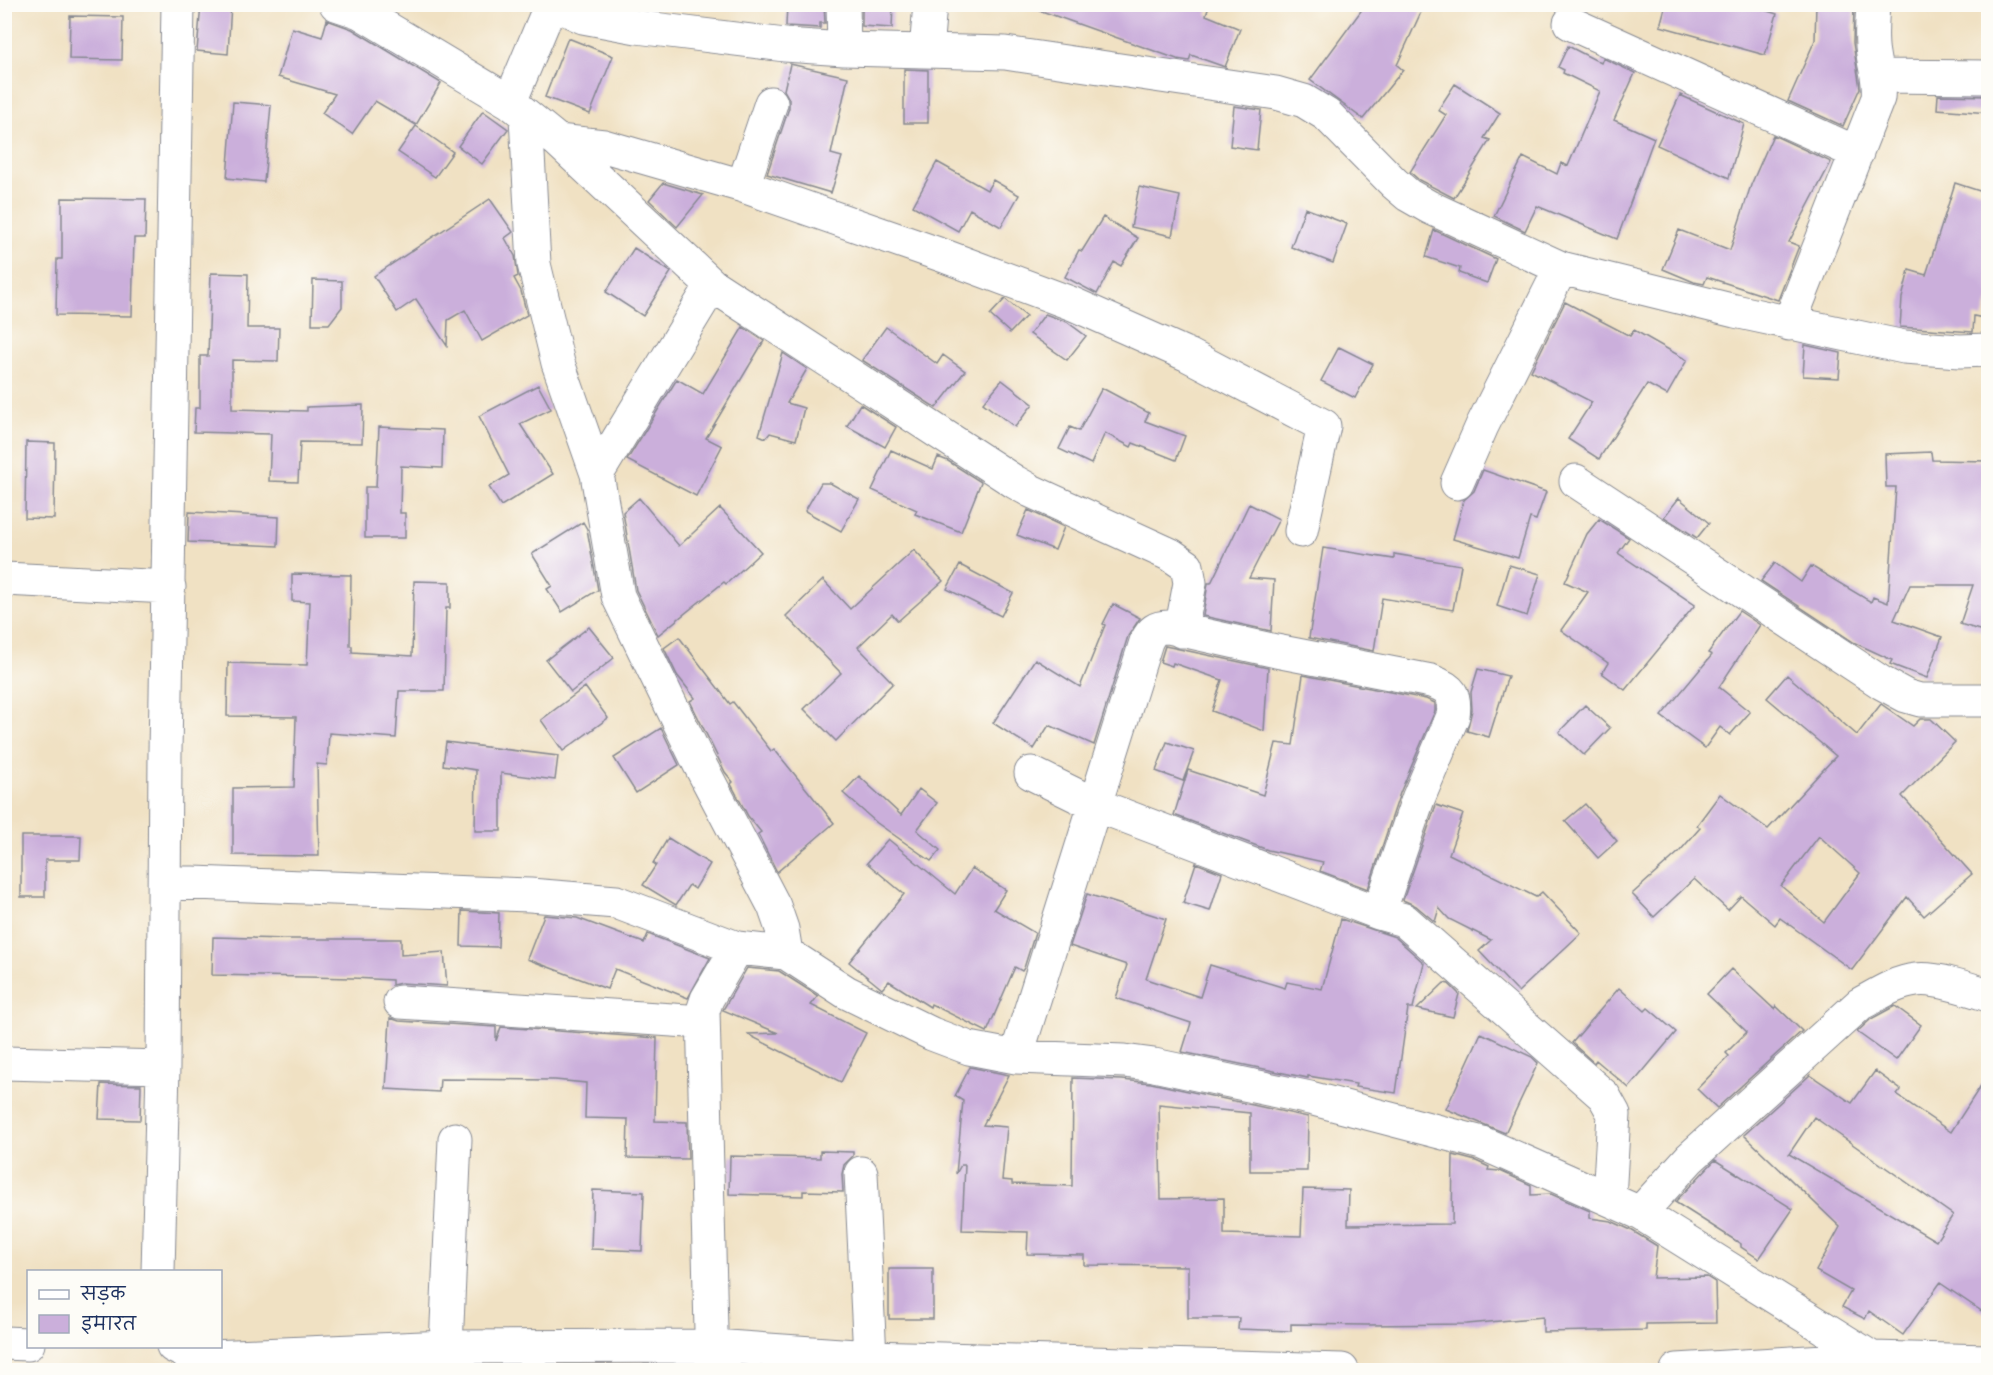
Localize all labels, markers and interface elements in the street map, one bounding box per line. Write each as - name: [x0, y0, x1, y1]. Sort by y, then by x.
- legend: [27, 1270, 222, 1348]
- text: सड़क: [80, 1284, 126, 1305]
- text: इमारत: [81, 1314, 137, 1335]

